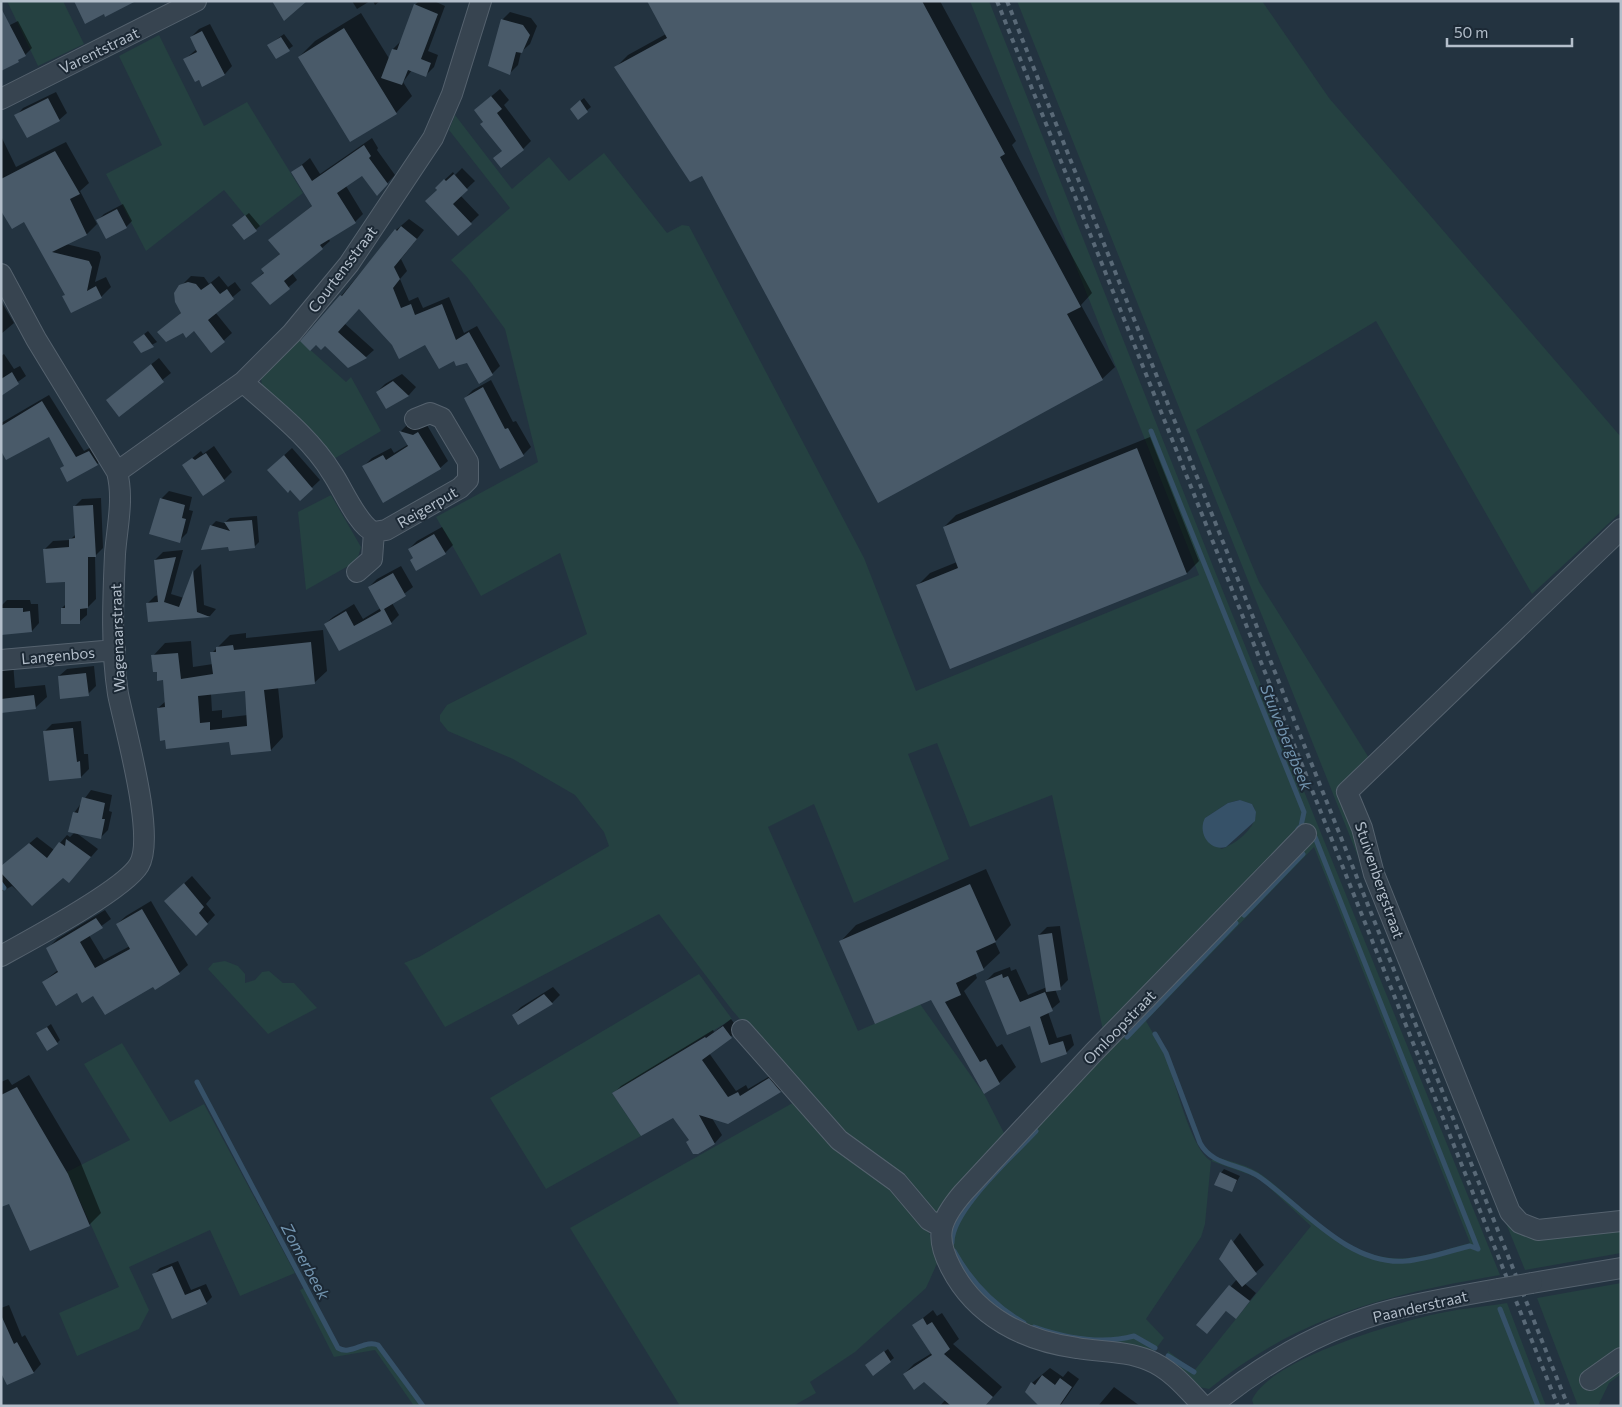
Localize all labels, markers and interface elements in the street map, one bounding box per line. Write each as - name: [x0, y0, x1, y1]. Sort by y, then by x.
- scale bar: [1447, 15, 1572, 47]
- street label: Varentstraat: [56, 23, 142, 77]
- text: 50 m: [1454, 23, 1488, 41]
- street label: Courtensstraat: [304, 222, 380, 316]
- street label: Reigerput: [394, 483, 460, 531]
- street label: Wagenaarstraat: [106, 583, 128, 693]
- street label: Langenbos: [20, 643, 96, 667]
- water label: Stuivebergbeek: [1257, 681, 1317, 793]
- street label: Stuivenbergstraat: [1352, 819, 1408, 941]
- street label: Omloopstraat: [1079, 986, 1159, 1068]
- water label: Zomerbeek: [277, 1219, 334, 1303]
- street label: Paanderstraat: [1371, 1286, 1469, 1326]

